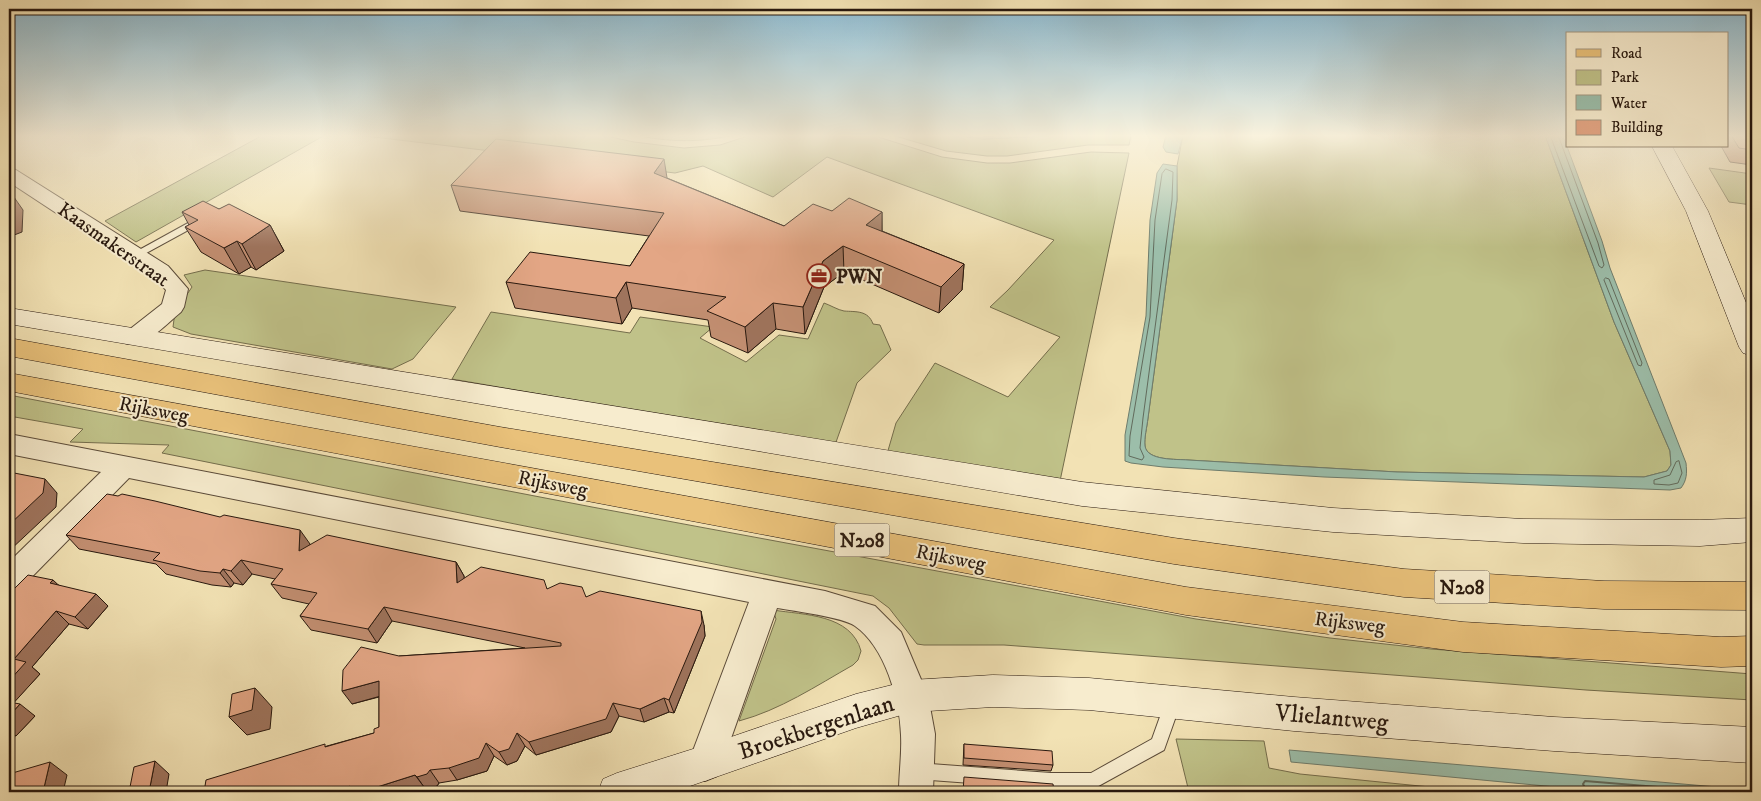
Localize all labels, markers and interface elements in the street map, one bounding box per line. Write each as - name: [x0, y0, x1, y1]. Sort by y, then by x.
- legend: [1566, 32, 1728, 148]
- text: Road: [1611, 44, 1643, 63]
- text: Park: [1611, 68, 1640, 87]
- text: Water: [1610, 94, 1647, 113]
- text: Building: [1611, 118, 1663, 137]
- street label: Kaasmakerstraat: [52, 198, 174, 293]
- office icon: PWN: [806, 263, 832, 289]
- place label: PWN: [836, 265, 883, 290]
- street label: Rijksweg: [117, 391, 191, 430]
- street label: Rijksweg: [516, 465, 590, 504]
- road number: N208: [834, 524, 890, 556]
- street label: Rijksweg: [914, 539, 988, 578]
- road number: N208: [1434, 570, 1490, 604]
- street label: Rijksweg: [1313, 607, 1387, 640]
- street label: Broekbergenlaan: [735, 689, 898, 767]
- street label: Vlielantweg: [1273, 698, 1390, 738]

